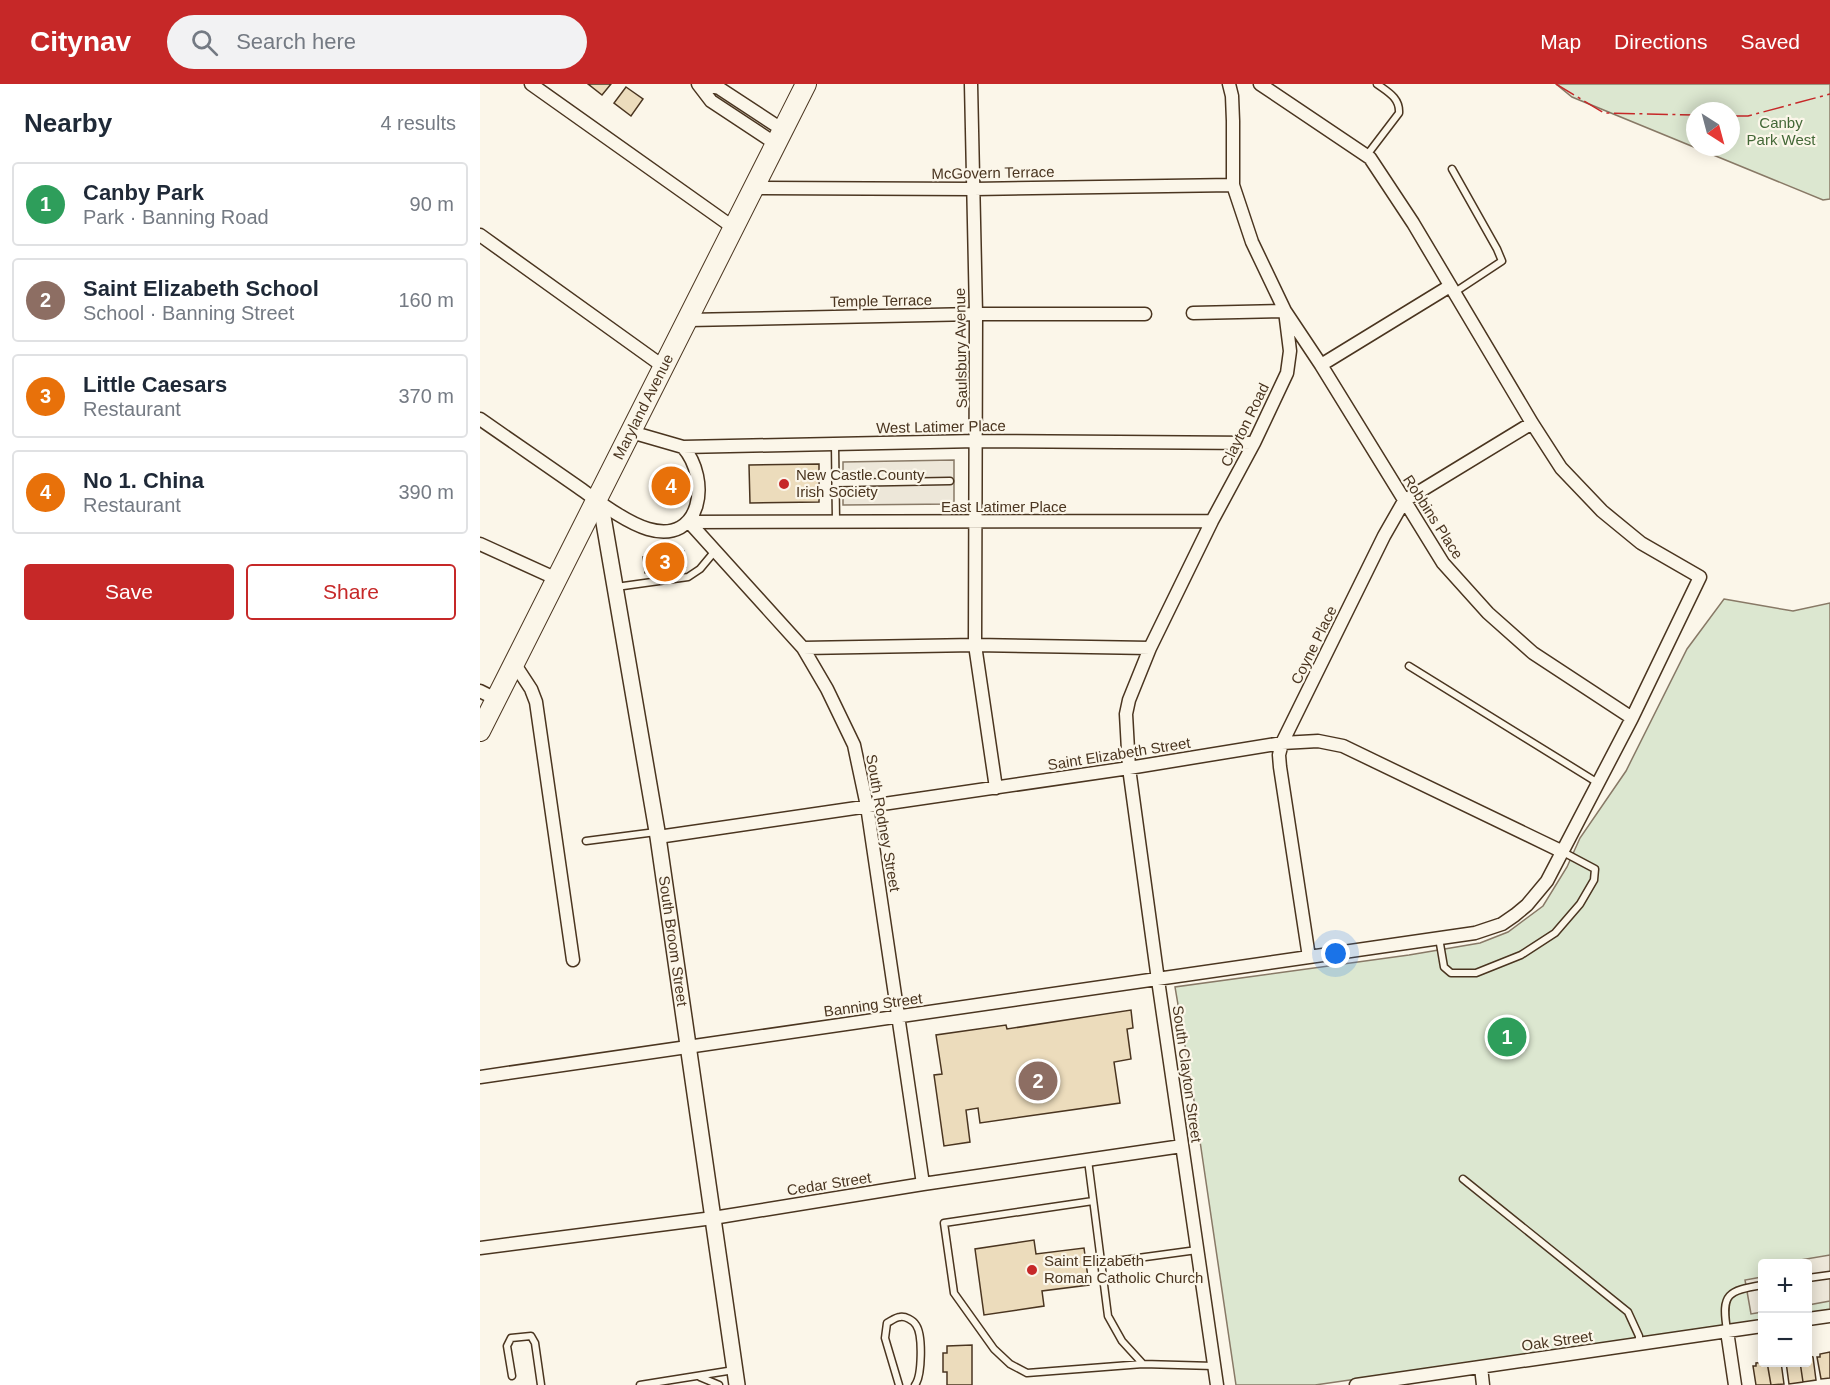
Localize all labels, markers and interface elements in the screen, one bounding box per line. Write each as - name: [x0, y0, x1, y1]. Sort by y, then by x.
- search box: [167, 15, 587, 69]
- text: Citynav: [30, 26, 131, 57]
- icon: search: [188, 26, 221, 59]
- text: Search here: [236, 29, 356, 54]
- text: Map: [1540, 30, 1581, 53]
- text: Directions: [1614, 30, 1707, 53]
- text: Saved: [1740, 30, 1800, 53]
- north arrow: [1686, 102, 1740, 156]
- text: Nearby: [24, 108, 112, 138]
- text: 4 results: [380, 112, 456, 134]
- park label: Canby Park West: [1747, 114, 1816, 148]
- street label: McGovern Terrace: [931, 163, 1055, 182]
- text: Canby Park: [83, 180, 204, 205]
- text: 1: [40, 193, 51, 215]
- text: 90 m: [410, 193, 454, 215]
- text: Park · Banning Road: [83, 206, 269, 228]
- text: Saint Elizabeth School: [83, 276, 319, 301]
- street label: Saulsbury Avenue: [951, 288, 970, 408]
- text: 2: [40, 289, 51, 311]
- text: 160 m: [398, 289, 454, 311]
- street label: Temple Terrace: [830, 291, 932, 310]
- text: School · Banning Street: [83, 302, 294, 324]
- street label: Maryland Avenue: [609, 351, 677, 462]
- text: Little Caesars: [83, 372, 227, 397]
- street label: Clayton Road: [1217, 380, 1272, 469]
- text: 3: [40, 385, 51, 407]
- text: 370 m: [398, 385, 454, 407]
- text: Restaurant: [83, 398, 181, 420]
- street label: West Latimer Place: [876, 417, 1006, 436]
- pin: 4: [652, 464, 690, 508]
- place label: New Castle County Irish Society: [796, 466, 925, 500]
- text: No 1. China: [83, 468, 204, 493]
- street label: Robbins Place: [1400, 472, 1467, 562]
- marker: New Castle County Irish Society: [777, 477, 791, 491]
- text: 4: [40, 481, 51, 503]
- text: 390 m: [398, 481, 454, 503]
- text: Restaurant: [83, 494, 181, 516]
- street label: East Latimer Place: [941, 498, 1067, 515]
- pin: 3: [646, 540, 684, 584]
- button: Save: [24, 564, 234, 620]
- button: Share: [246, 564, 456, 620]
- street label: Coyne Place: [1287, 603, 1340, 687]
- street label: Saint Elizabeth Street: [1046, 734, 1192, 773]
- street label: South Rodney Street: [863, 753, 904, 894]
- street label: South Broom Street: [656, 875, 691, 1008]
- your location: [1321, 939, 1350, 968]
- street label: Banning Street: [823, 989, 924, 1020]
- street label: South Clayton Street: [1169, 1004, 1206, 1144]
- pin: 1: [1488, 1014, 1526, 1060]
- pin: 2: [1018, 1058, 1058, 1104]
- street label: Cedar Street: [786, 1168, 873, 1199]
- place label: Saint Elizabeth Roman Catholic Church: [1044, 1252, 1203, 1286]
- map controls: [1758, 1259, 1812, 1367]
- button: +: [1758, 1259, 1812, 1313]
- marker: Saint Elizabeth Roman Catholic Church: [1025, 1263, 1039, 1277]
- button: −: [1758, 1313, 1812, 1367]
- street label: Oak Street: [1520, 1327, 1594, 1354]

